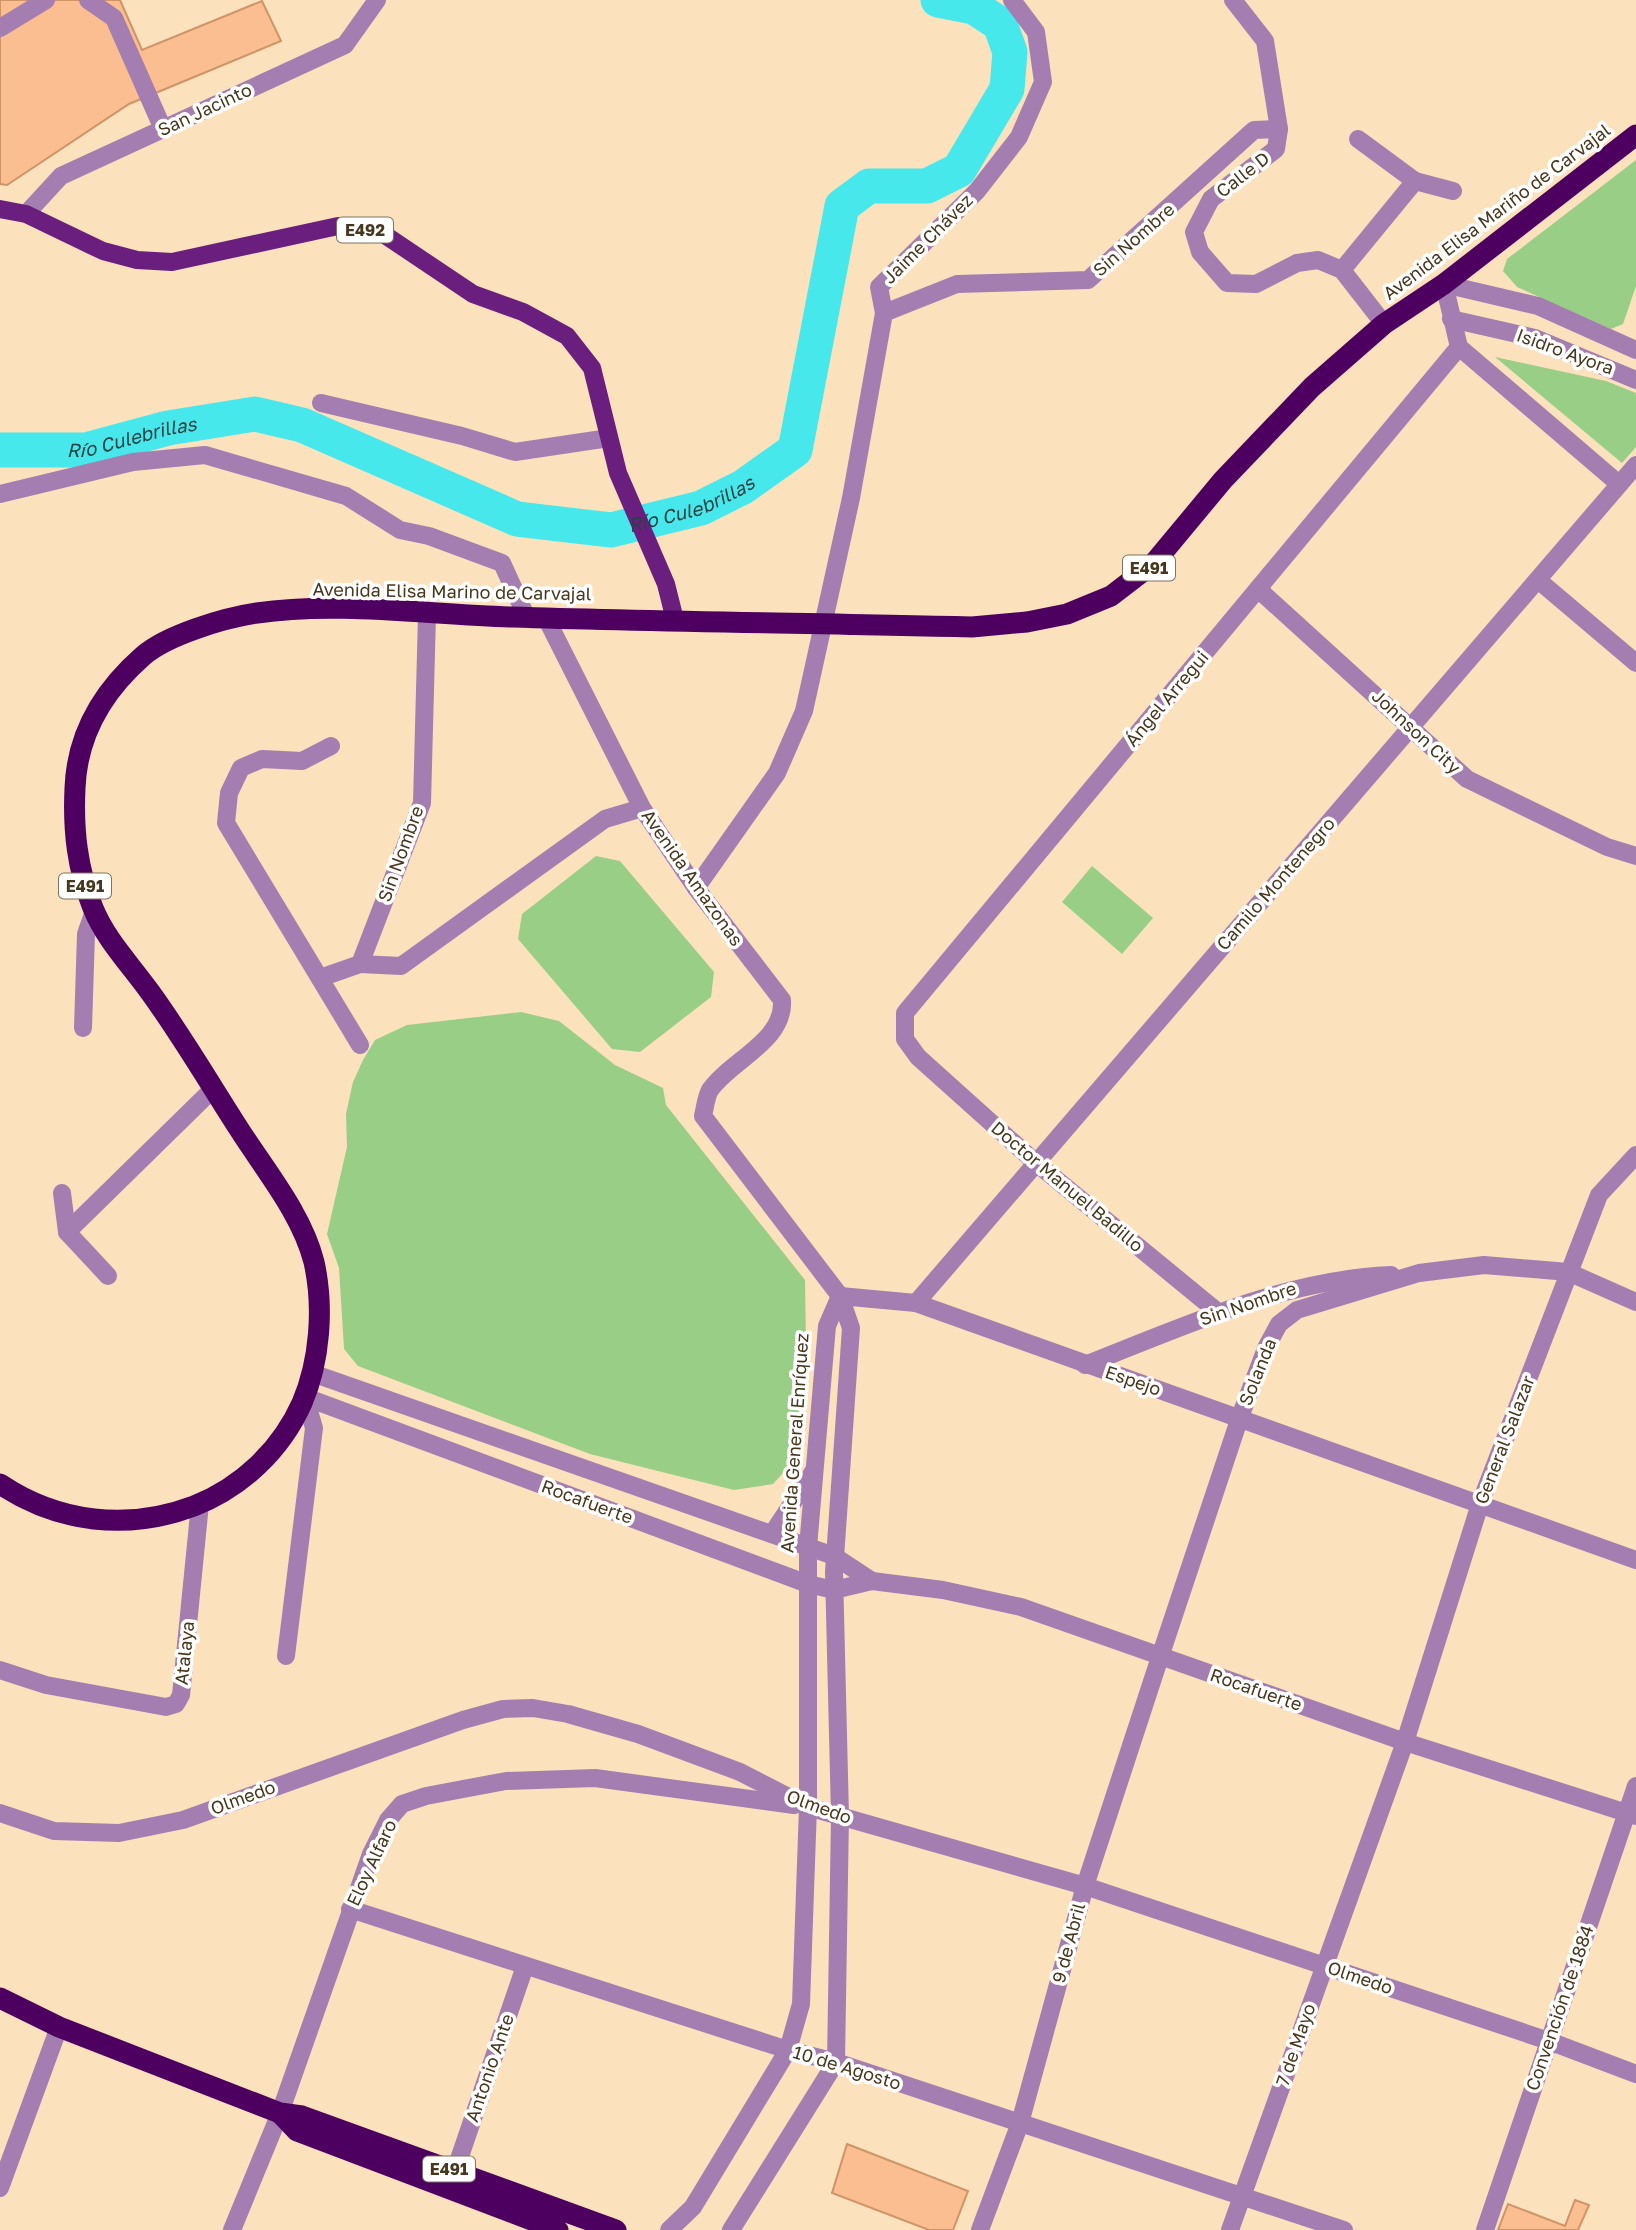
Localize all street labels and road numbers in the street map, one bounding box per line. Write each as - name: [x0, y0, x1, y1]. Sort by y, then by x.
- street label: San Jacinto: [154, 78, 255, 140]
- street label: Avenida Elisa Mariño de Carvajal: [1378, 118, 1615, 304]
- street label: Calle D: [1211, 147, 1273, 202]
- street label: Jaime Chávez: [878, 189, 977, 288]
- street label: Sin Nombre: [1088, 198, 1179, 281]
- road number: E492: [337, 218, 393, 242]
- street label: Isidro Ayora: [1514, 323, 1617, 379]
- road number: E491: [1123, 555, 1175, 580]
- street label: Avenida Elisa Marino de Carvajal: [312, 578, 592, 604]
- street label: Ángel Arregui: [1120, 646, 1213, 751]
- street label: Johnson City: [1368, 685, 1466, 778]
- street label: Sin Nombre: [373, 803, 428, 905]
- street label: Avenida Amazonas: [637, 805, 748, 950]
- street label: Camilo Montenegro: [1211, 812, 1339, 954]
- road number: E491: [59, 874, 111, 898]
- street label: Doctor Manuel Badillo: [987, 1116, 1148, 1256]
- street label: Sin Nombre: [1196, 1276, 1299, 1330]
- street label: Avenida General Enríquez: [775, 1332, 813, 1554]
- street label: Solanda: [1234, 1335, 1280, 1408]
- street label: Espejo: [1102, 1360, 1164, 1400]
- street label: General Salazar: [1469, 1372, 1539, 1507]
- street label: Rocafuerte: [539, 1474, 636, 1528]
- street label: Atalaya: [170, 1620, 198, 1686]
- street label: Rocafuerte: [1207, 1663, 1305, 1715]
- street label: Olmedo: [207, 1775, 278, 1819]
- street label: Olmedo: [784, 1784, 855, 1828]
- street label: Eloy Alfaro: [342, 1816, 401, 1909]
- street label: 9 de Abril: [1047, 1900, 1089, 1985]
- street label: Convención de 1884: [1520, 1922, 1598, 2093]
- street label: Olmedo: [1325, 1956, 1396, 1998]
- street label: 7 de Mayo: [1271, 2000, 1319, 2089]
- street label: Antonio Ante: [460, 2011, 518, 2125]
- street label: 10 de Agosto: [791, 2040, 904, 2094]
- road number: E491: [423, 2156, 475, 2182]

